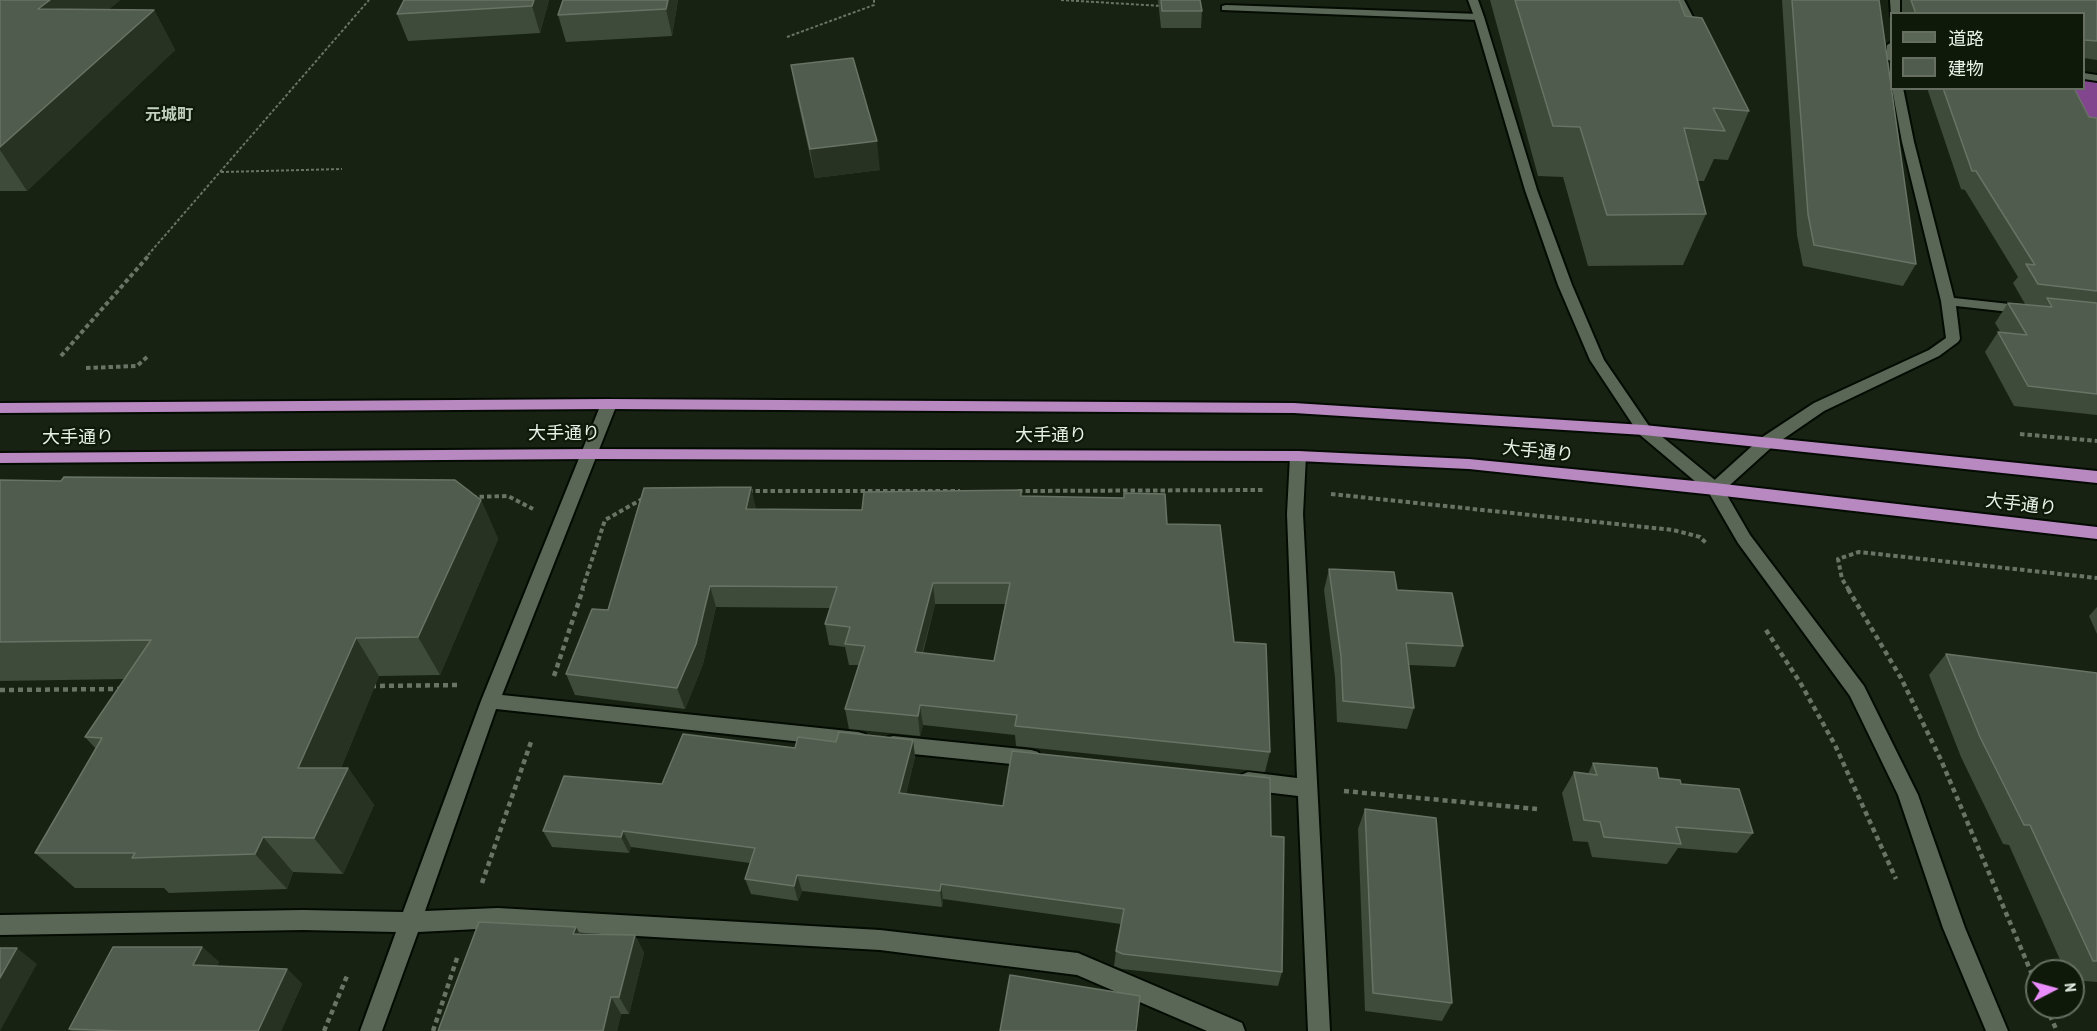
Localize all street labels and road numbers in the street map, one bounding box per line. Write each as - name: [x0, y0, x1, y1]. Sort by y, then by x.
- street label: 大手通り: [528, 423, 600, 445]
- street label: 大手通り: [1015, 425, 1087, 447]
- street label: 大手通り: [42, 427, 114, 449]
- street label: 大手通り: [1501, 437, 1575, 467]
- street label: 大手通り: [1984, 490, 2058, 520]

